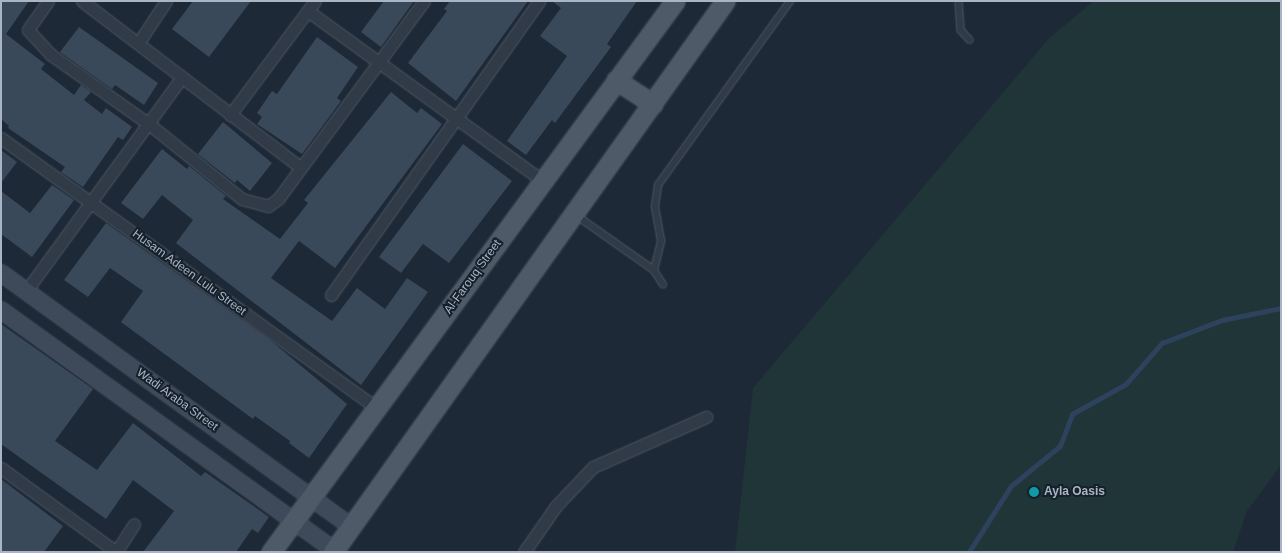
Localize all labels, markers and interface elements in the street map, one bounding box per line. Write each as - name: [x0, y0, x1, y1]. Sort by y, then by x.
- street label: Husam Adeen Lulu Street: [129, 227, 249, 319]
- street label: Al-Farouq Street: [441, 237, 505, 317]
- street label: Wadi Araba Street: [133, 365, 221, 435]
- place label: Ayla Oasis: [1044, 485, 1105, 499]
- marker: Ayla Oasis: [1028, 486, 1040, 498]

